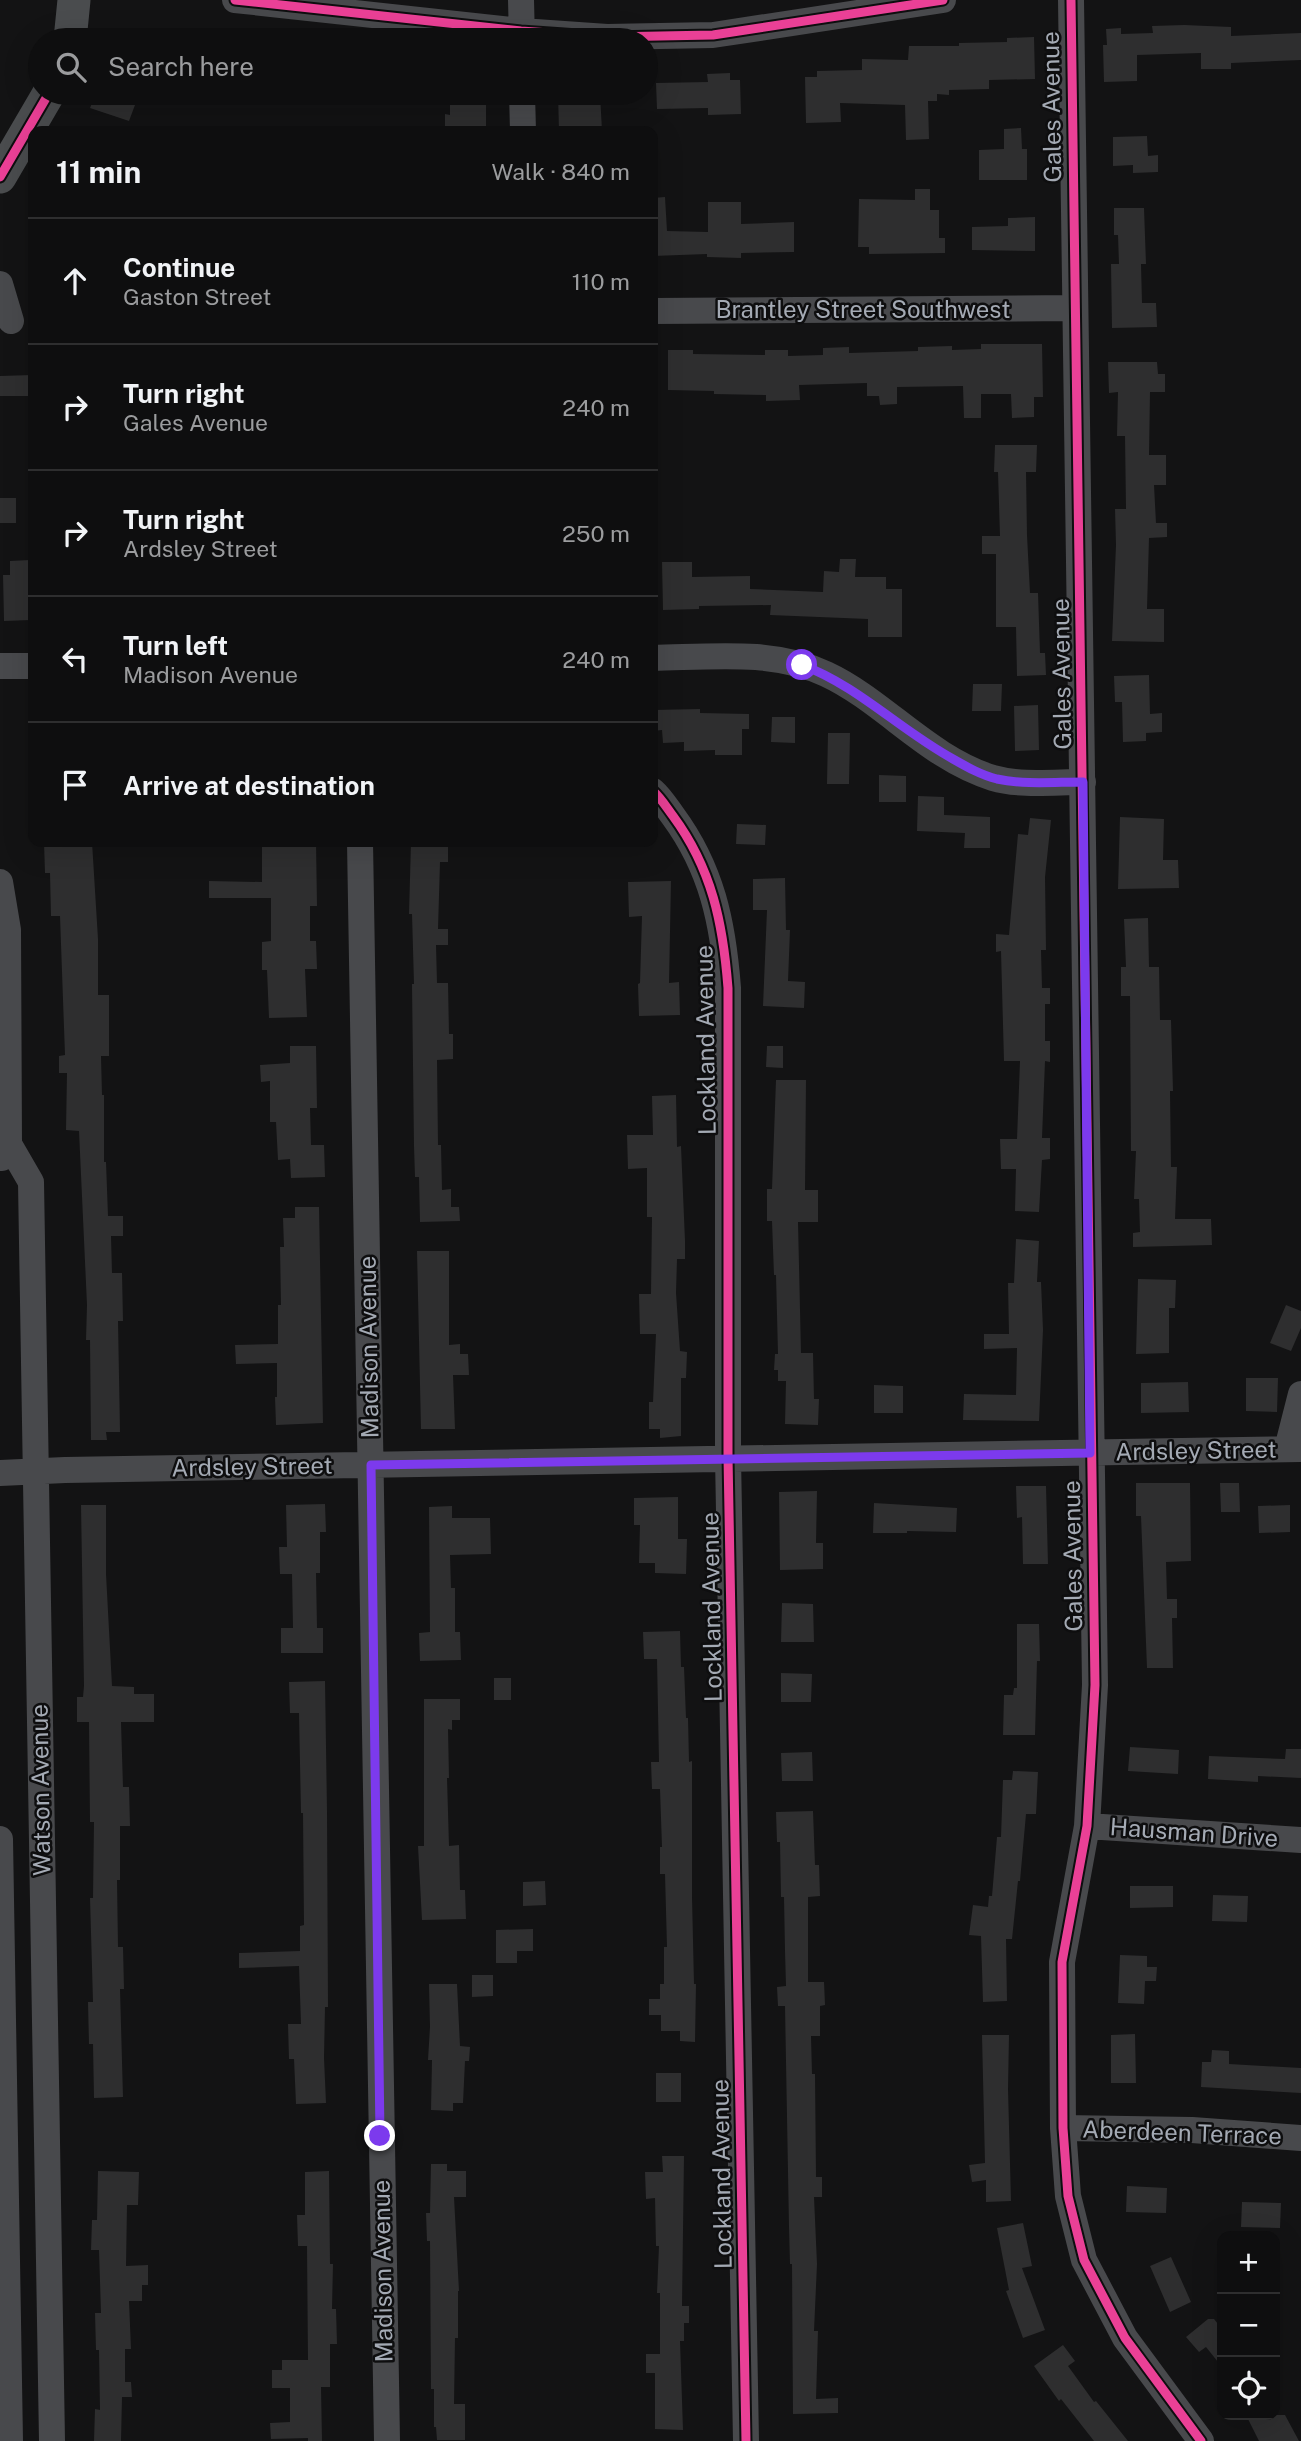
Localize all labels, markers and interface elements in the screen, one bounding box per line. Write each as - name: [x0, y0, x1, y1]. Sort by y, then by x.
- search box: [28, 28, 658, 105]
- street label: Gales Avenue: [1036, 31, 1066, 183]
- icon: search: [52, 48, 90, 86]
- text: Search here: [108, 51, 254, 82]
- text: 11 min: [56, 154, 141, 190]
- text: Walk · 840 m: [491, 158, 630, 185]
- text: Continue: [123, 252, 235, 283]
- icon: ahead: [56, 262, 94, 300]
- text: 110 m: [572, 268, 630, 295]
- text: Gaston Street: [123, 283, 272, 310]
- street label: Brantley Street Southwest: [715, 295, 1011, 323]
- text: Turn right: [123, 378, 245, 409]
- icon: right: [56, 388, 94, 426]
- text: 240 m: [562, 394, 630, 421]
- text: Gales Avenue: [123, 409, 268, 436]
- text: Turn right: [123, 504, 245, 535]
- icon: right: [56, 514, 94, 552]
- text: 250 m: [562, 520, 630, 547]
- text: Ardsley Street: [123, 535, 278, 562]
- street label: Gales Avenue: [1046, 598, 1076, 750]
- text: Turn left: [123, 630, 228, 661]
- icon: left: [56, 640, 94, 678]
- text: 240 m: [562, 646, 630, 673]
- route start: [786, 649, 817, 680]
- text: Madison Avenue: [123, 661, 298, 688]
- icon: arrive: [56, 766, 94, 804]
- text: Arrive at destination: [123, 770, 375, 801]
- street label: Lockland Avenue: [689, 945, 721, 1135]
- street label: Madison Avenue: [352, 1255, 384, 1439]
- street label: Ardsley Street: [1115, 1435, 1277, 1465]
- street label: Ardsley Street: [171, 1451, 333, 1481]
- street label: Gales Avenue: [1057, 1480, 1087, 1632]
- street label: Lockland Avenue: [695, 1512, 727, 1702]
- street label: Watson Avenue: [25, 1704, 55, 1876]
- street label: Hausman Drive: [1109, 1812, 1279, 1852]
- street label: Lockland Avenue: [705, 2079, 737, 2269]
- street label: Aberdeen Terrace: [1082, 2115, 1282, 2149]
- route end: [364, 2120, 395, 2151]
- street label: Madison Avenue: [366, 2179, 398, 2363]
- map controls: [1217, 2231, 1280, 2420]
- button: +: [1217, 2231, 1280, 2294]
- button: −: [1217, 2294, 1280, 2357]
- button: locate: [1217, 2357, 1280, 2420]

